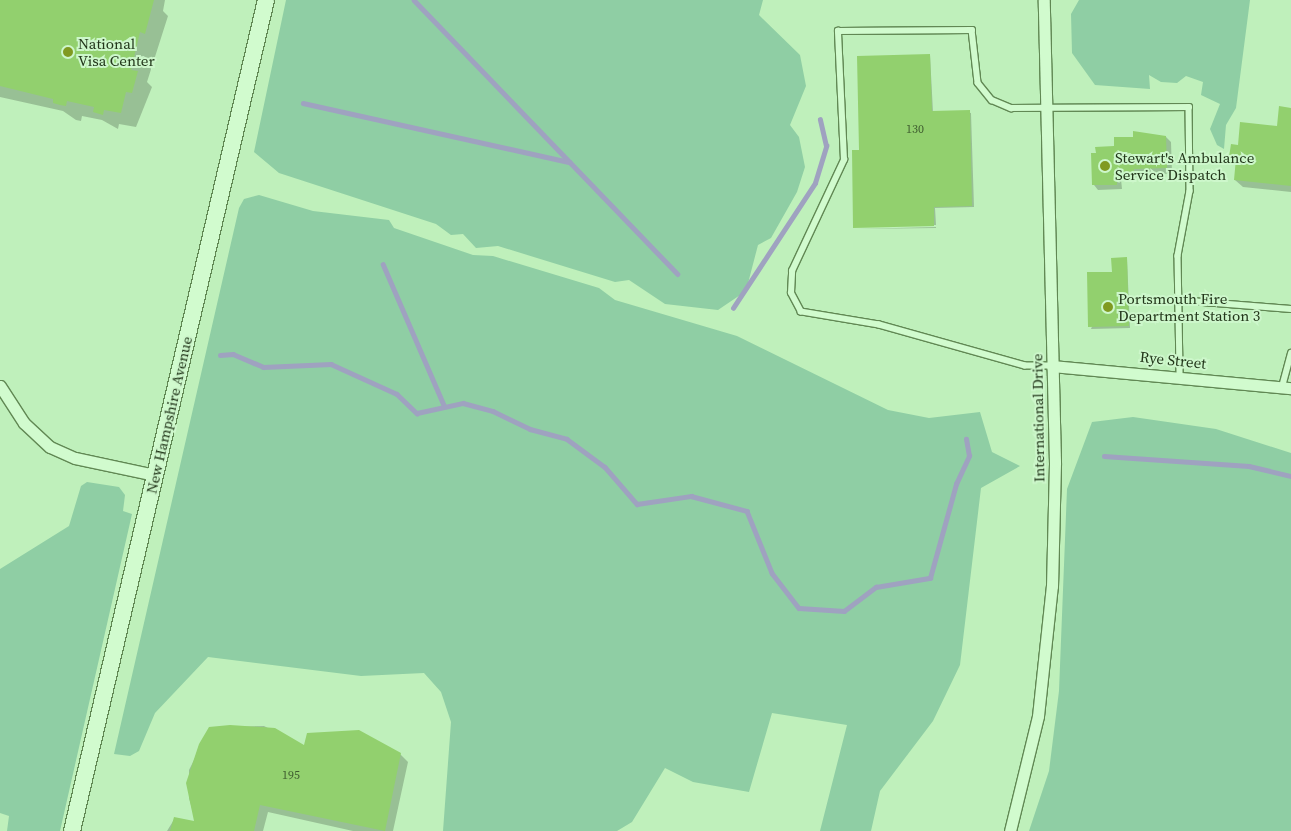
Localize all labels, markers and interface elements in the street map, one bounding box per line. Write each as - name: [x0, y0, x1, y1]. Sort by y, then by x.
- place label: National Visa Center: [78, 34, 155, 69]
- marker: National Visa Center: [62, 46, 74, 58]
- house number: 130: [906, 123, 924, 137]
- place label: Stewart's Ambulance Service Dispatch: [1115, 148, 1254, 183]
- marker: Stewart's Ambulance Service Dispatch: [1099, 160, 1111, 172]
- place label: Portsmouth Fire Department Station 3: [1118, 289, 1260, 324]
- marker: Portsmouth Fire Department Station 3: [1102, 301, 1114, 313]
- street label: New Hampshire Avenue: [142, 335, 196, 495]
- street label: Rye Street: [1139, 348, 1207, 372]
- street label: International Drive: [1028, 354, 1048, 482]
- house number: 195: [282, 769, 300, 783]

